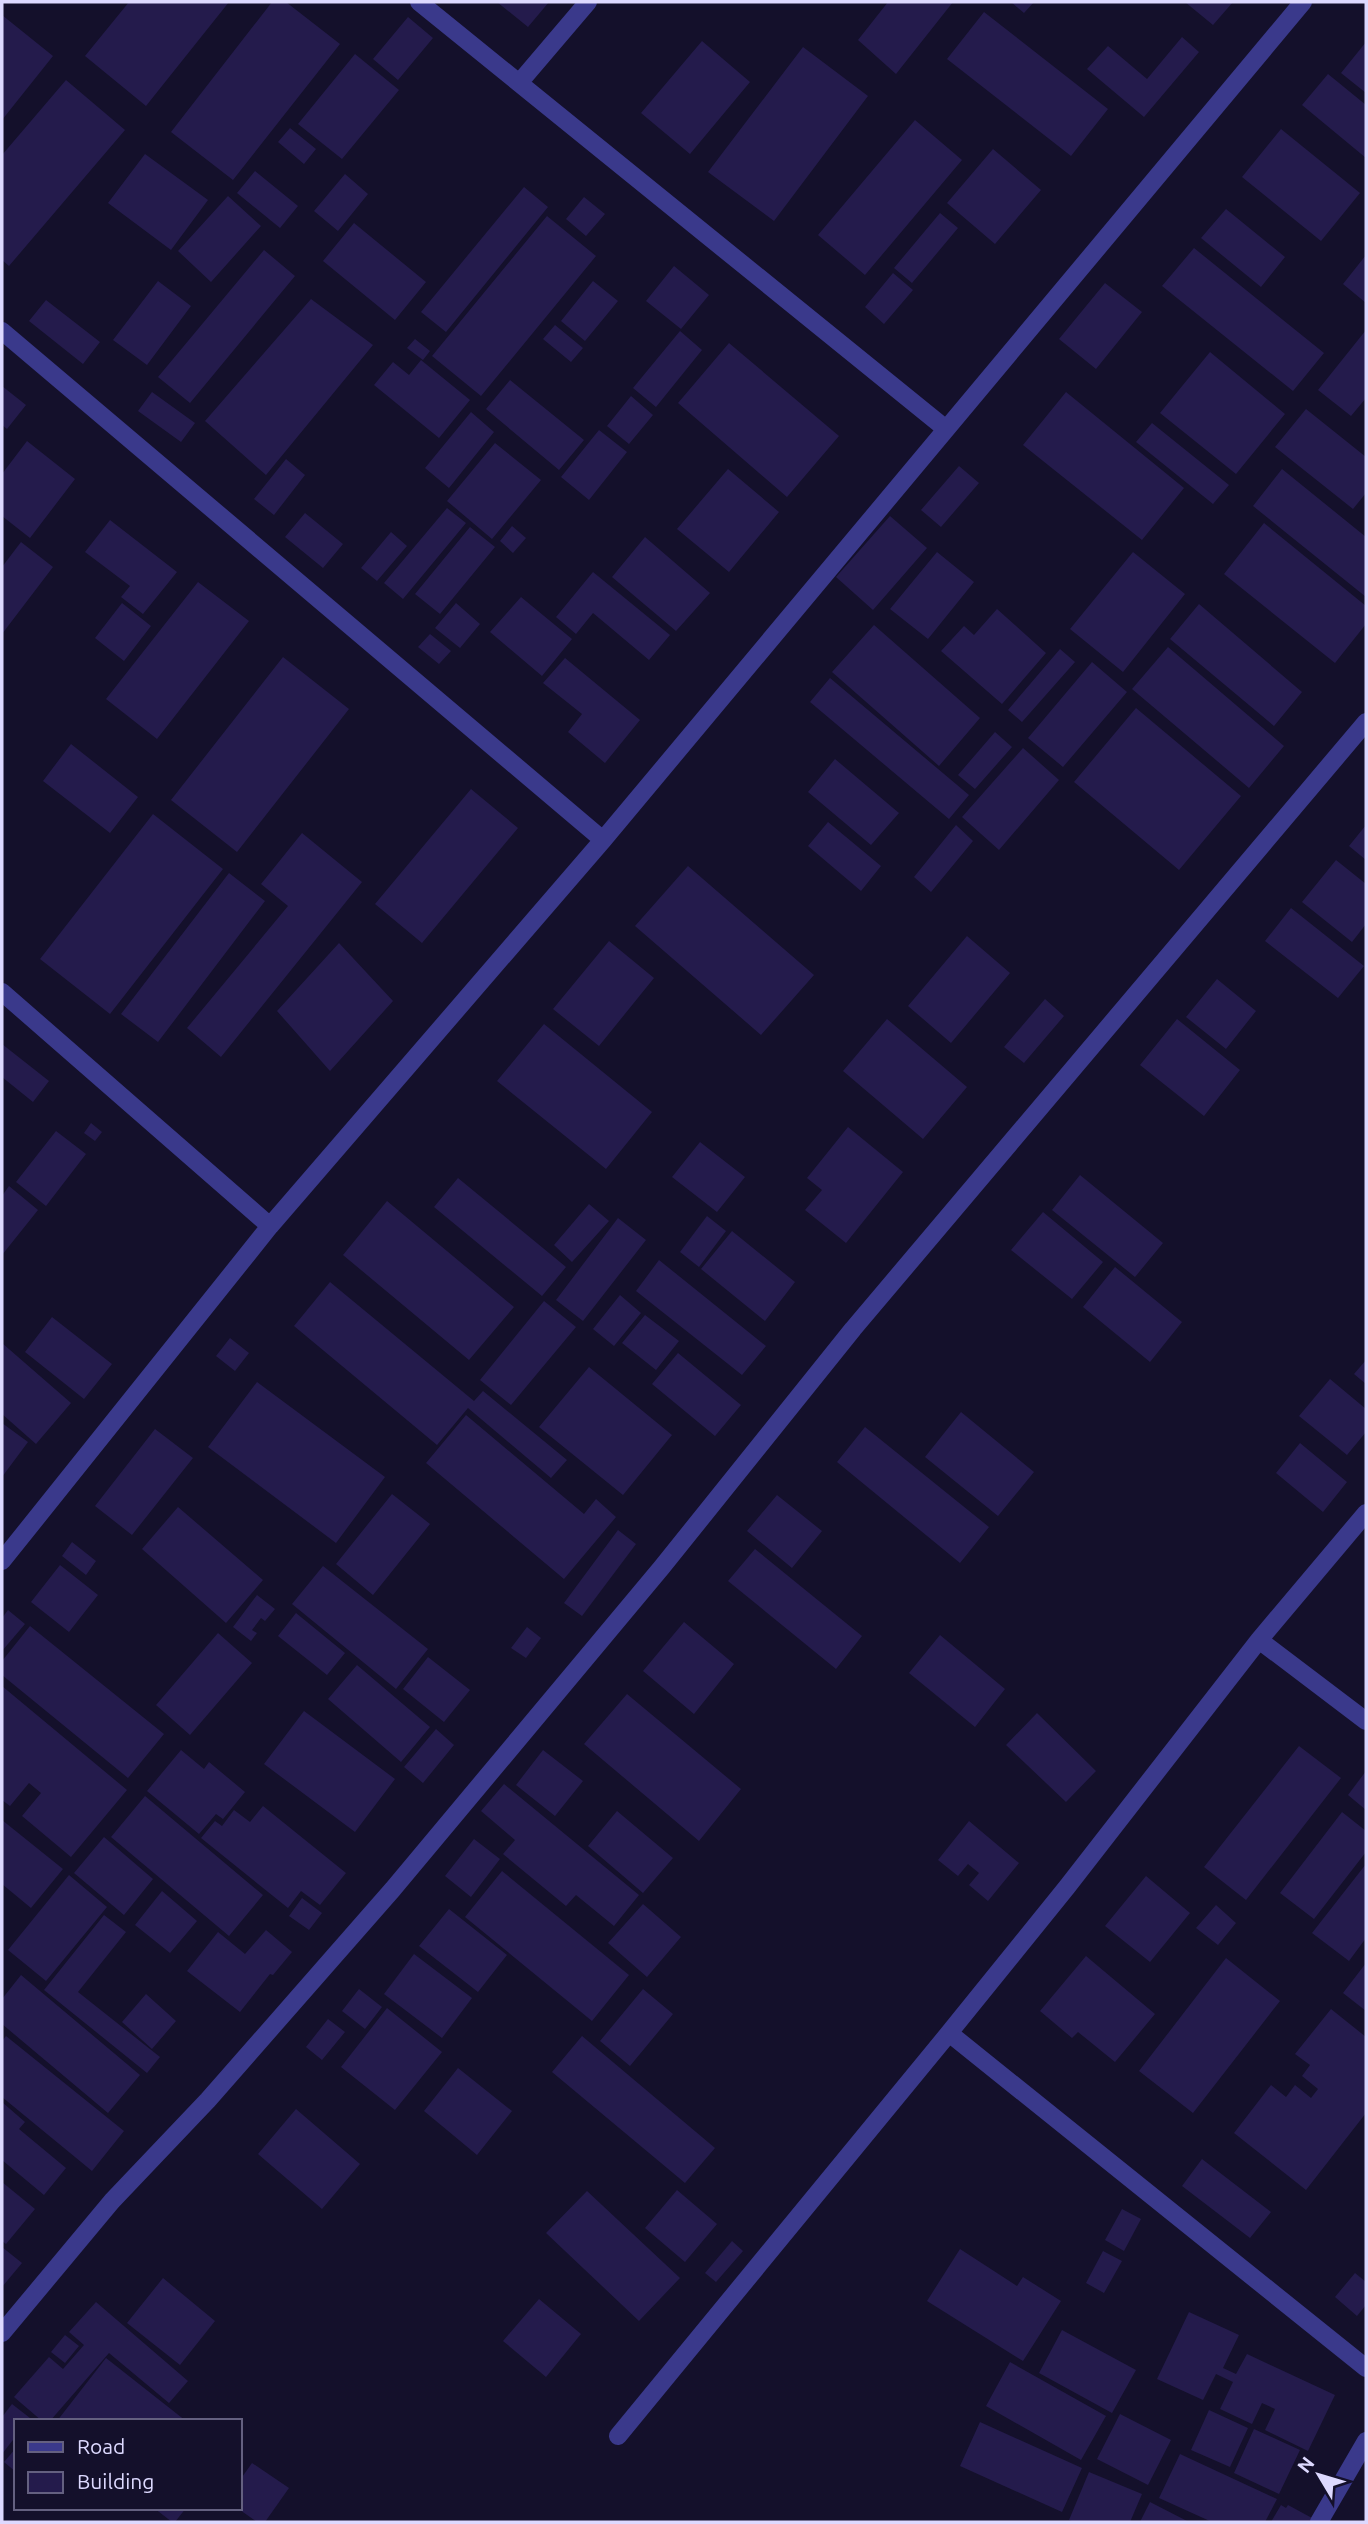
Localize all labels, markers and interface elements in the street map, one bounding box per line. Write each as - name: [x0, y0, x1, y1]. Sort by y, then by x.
- legend: [14, 2419, 242, 2510]
- text: Road: [77, 2434, 125, 2458]
- north arrow: [1284, 2440, 1354, 2510]
- text: N: [1293, 2452, 1319, 2477]
- text: Building: [77, 2469, 154, 2493]

